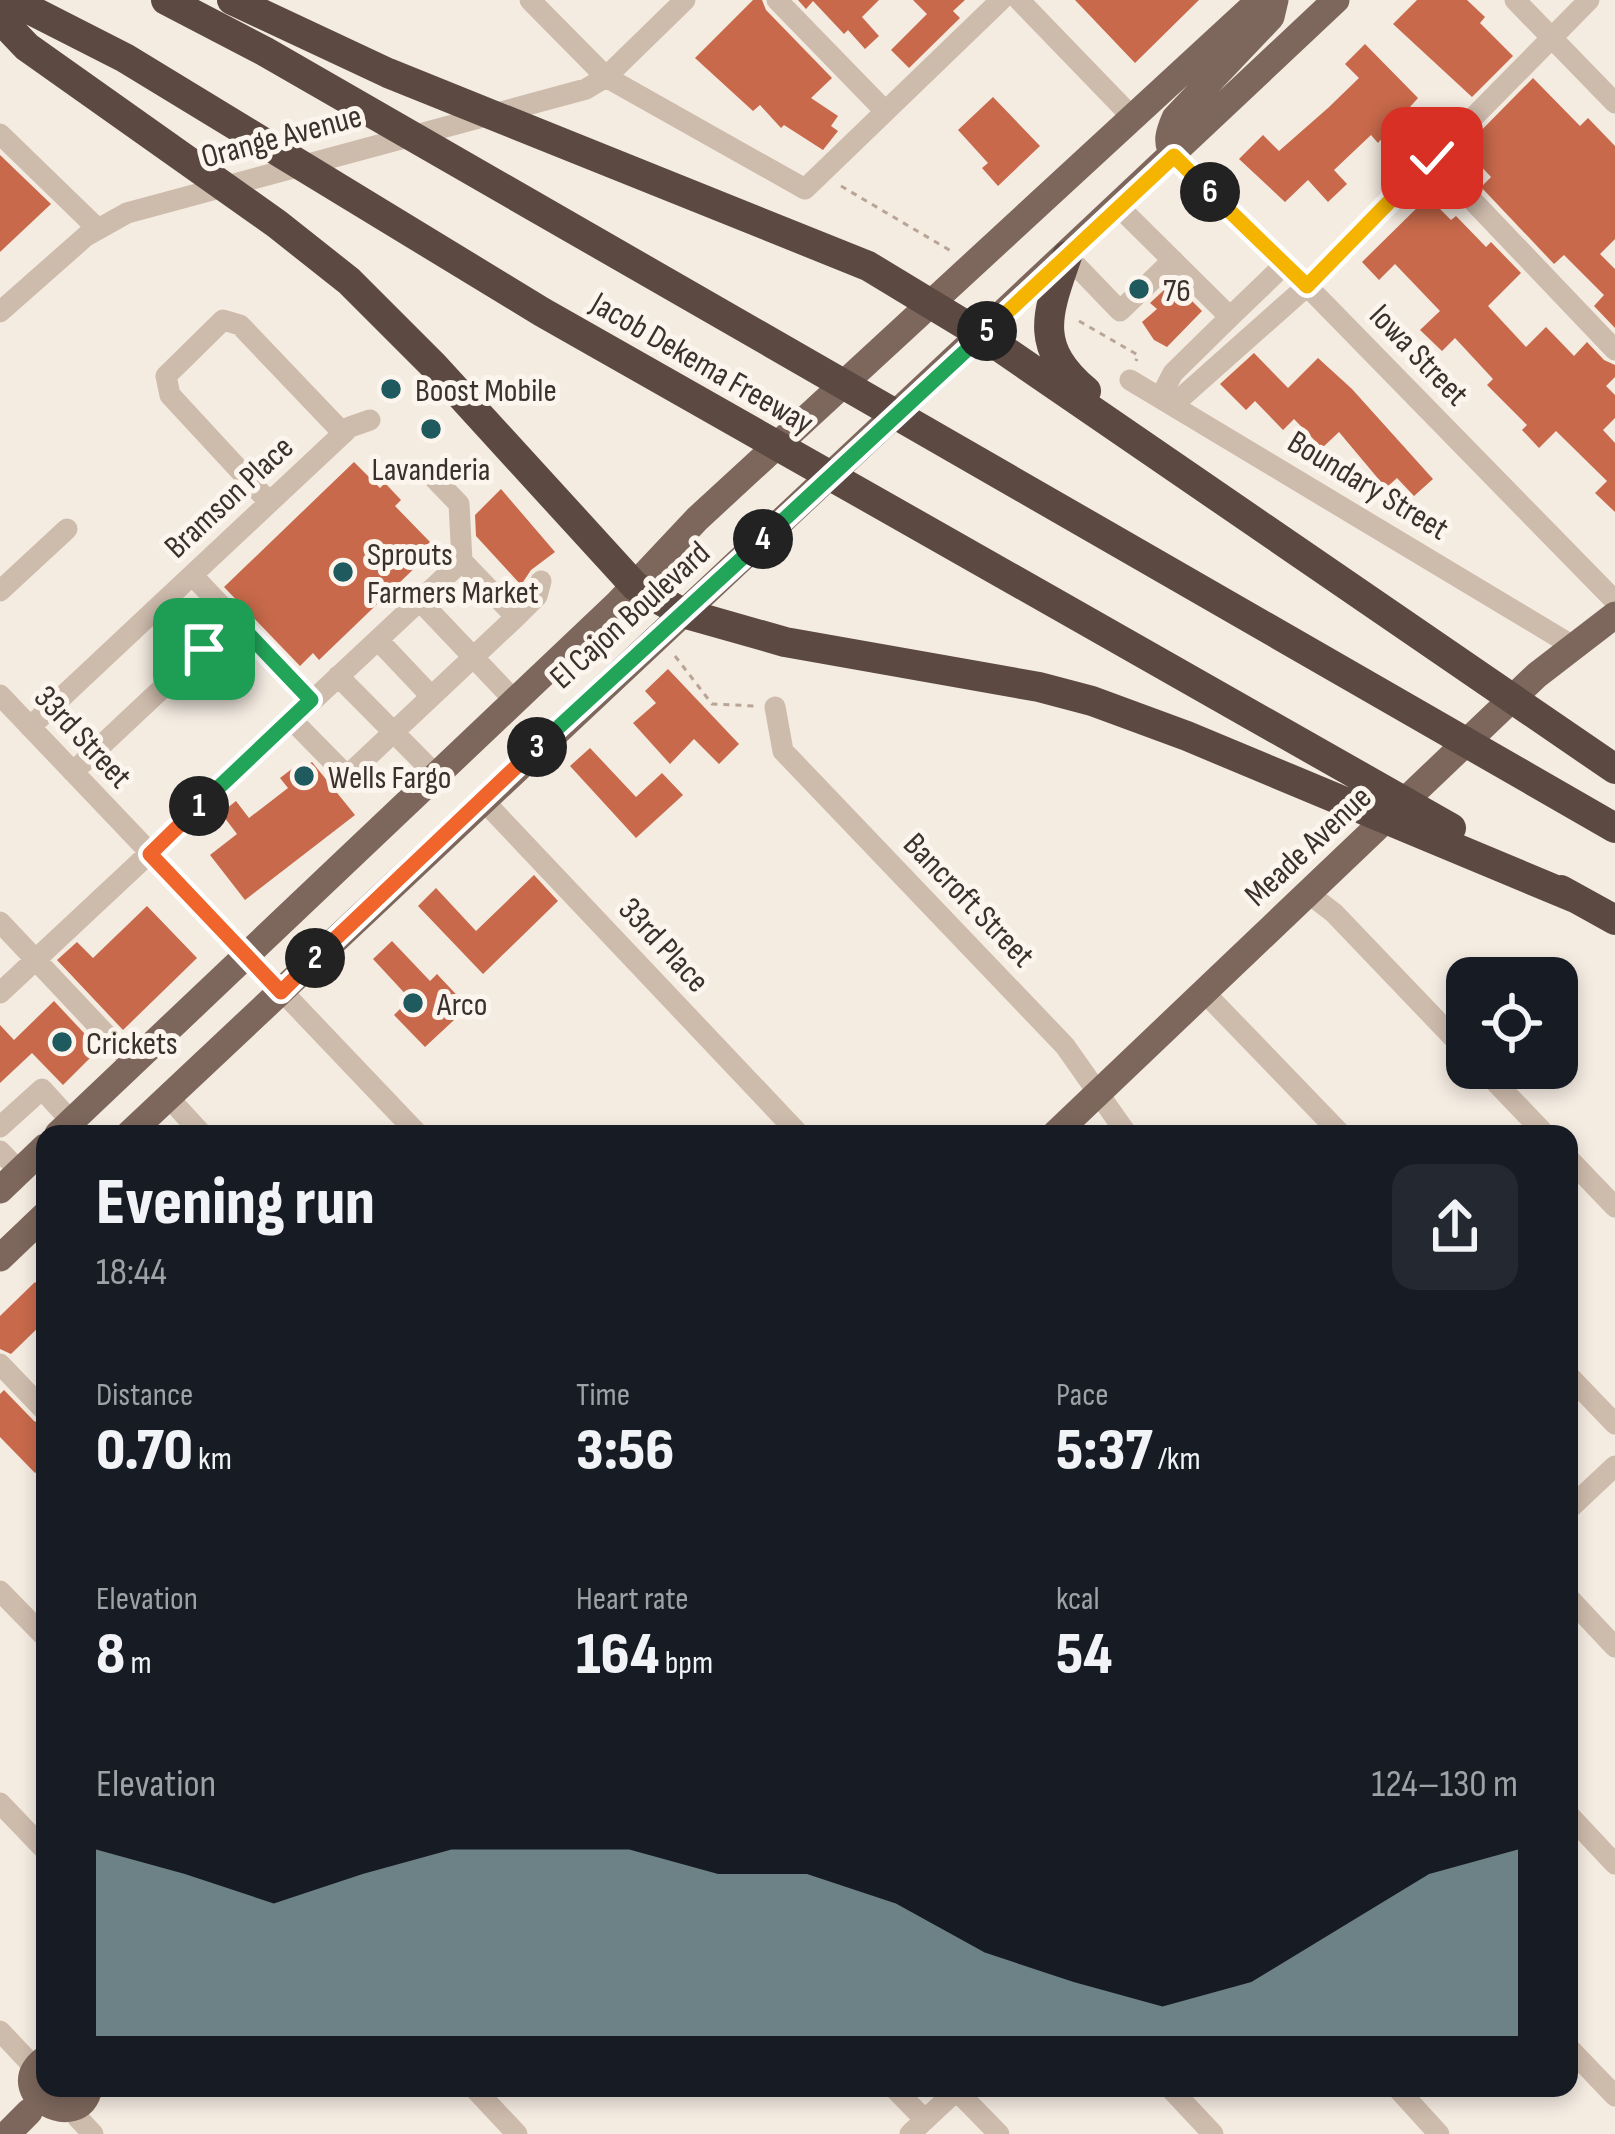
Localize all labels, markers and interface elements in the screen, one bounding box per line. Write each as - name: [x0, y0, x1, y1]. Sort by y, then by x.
- street label: Orange Avenue: [197, 96, 366, 178]
- pin: [1381, 107, 1483, 209]
- icon: check: [1399, 125, 1465, 191]
- pin: 6: [1180, 162, 1240, 222]
- text: 6: [1202, 172, 1218, 212]
- place label: 76: [1163, 271, 1191, 311]
- marker: 76: [1126, 276, 1152, 302]
- street label: Jacob Dekema Freeway: [583, 283, 821, 444]
- street label: Iowa Street: [1360, 296, 1477, 415]
- pin: 5: [957, 301, 1017, 361]
- text: 5: [980, 311, 994, 351]
- place label: Boost Mobile: [415, 371, 557, 411]
- marker: Boost Mobile: [378, 376, 404, 402]
- marker: Lavanderia: [418, 416, 444, 442]
- street label: Boundary Street: [1280, 422, 1455, 549]
- street label: Bramson Place: [157, 428, 302, 567]
- place label: Lavanderia: [371, 450, 491, 490]
- pin: 4: [733, 509, 793, 569]
- text: 4: [755, 519, 771, 559]
- street label: El Cajon Boulevard: [542, 533, 718, 698]
- place label: Sprouts Farmers Market: [367, 535, 539, 613]
- marker: Sprouts Farmers Market: [330, 559, 356, 585]
- pin: [153, 598, 255, 700]
- icon: arrive: [171, 616, 237, 682]
- street label: 33rd Street: [25, 678, 140, 797]
- pin: 3: [507, 717, 567, 777]
- text: 3: [530, 727, 544, 767]
- place label: Wells Fargo: [328, 758, 452, 798]
- marker: Wells Fargo: [291, 763, 317, 789]
- pin: 1: [169, 776, 229, 836]
- street label: Meade Avenue: [1237, 778, 1380, 915]
- text: 1: [193, 786, 205, 826]
- street label: Bancroft Street: [895, 825, 1043, 976]
- street label: 33rd Place: [610, 890, 717, 1001]
- pin: 2: [285, 928, 345, 988]
- text: 2: [308, 938, 322, 978]
- map controls: [1446, 957, 1578, 1089]
- button: locate: [1446, 957, 1578, 1089]
- place label: Arco: [436, 985, 487, 1025]
- marker: Arco: [400, 990, 426, 1016]
- place label: Crickets: [86, 1024, 178, 1064]
- marker: Crickets: [49, 1029, 75, 1055]
- text: Evening run: [96, 1164, 375, 1243]
- button: share: [1392, 1164, 1518, 1290]
- text: 18:44: [96, 1249, 167, 1296]
- text: Distance: [96, 1375, 193, 1415]
- text: Time: [576, 1375, 630, 1415]
- text: Pace: [1056, 1375, 1109, 1415]
- text: 0.70: [96, 1415, 193, 1487]
- text: 3:56: [576, 1415, 674, 1487]
- text: 5:37: [1056, 1415, 1152, 1487]
- text: km: [193, 1439, 232, 1479]
- text: /km: [1152, 1439, 1201, 1479]
- text: Elevation: [96, 1579, 198, 1619]
- text: Heart rate: [576, 1579, 689, 1619]
- text: kcal: [1056, 1579, 1100, 1619]
- text: 8: [96, 1619, 125, 1691]
- text: 164: [576, 1619, 659, 1691]
- text: 54: [1056, 1619, 1113, 1691]
- text: m: [125, 1643, 152, 1683]
- text: bpm: [659, 1643, 713, 1683]
- text: Elevation: [96, 1761, 216, 1808]
- text: 124–130 m: [1371, 1761, 1518, 1808]

